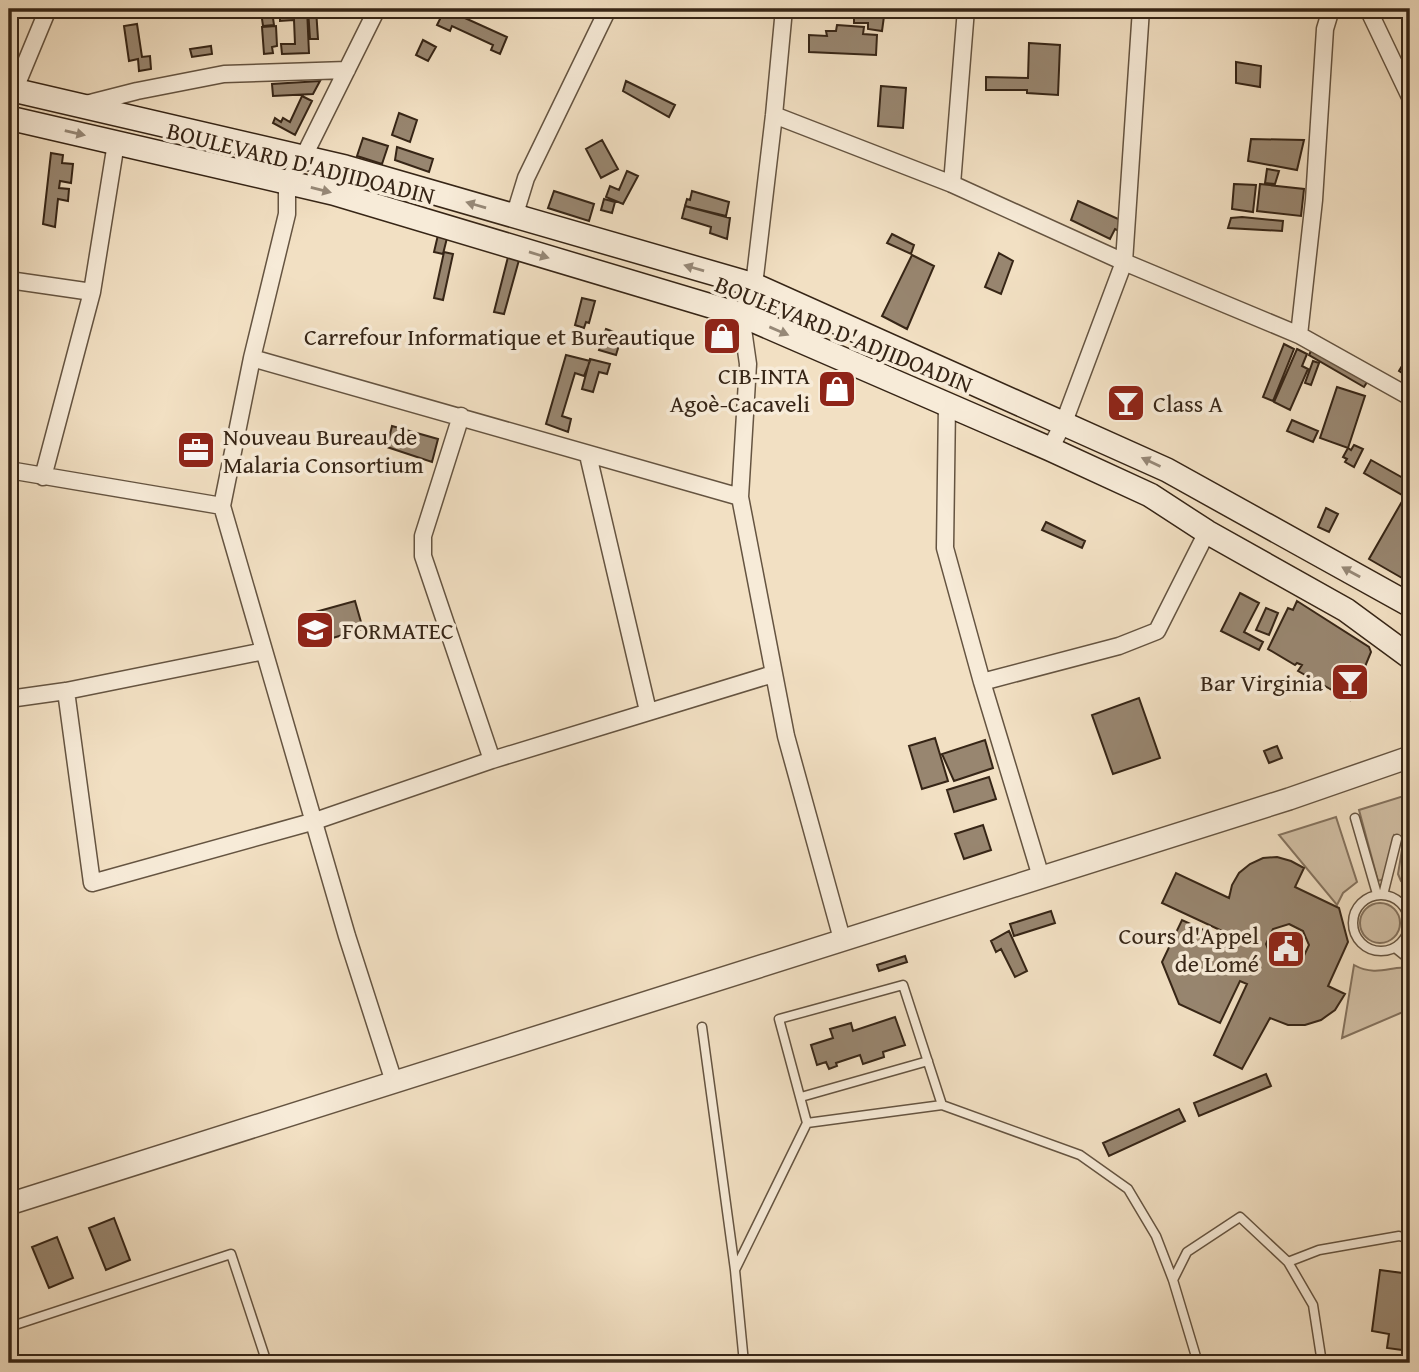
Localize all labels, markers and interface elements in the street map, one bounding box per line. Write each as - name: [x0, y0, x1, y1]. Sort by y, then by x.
- street label: BOULEVARD D'ADJIDOADIN: [163, 113, 439, 213]
- one-way arrow: [64, 128, 86, 139]
- one-way arrow: [310, 185, 332, 196]
- one-way arrow: [465, 200, 486, 210]
- one-way arrow: [529, 250, 550, 260]
- one-way arrow: [683, 262, 705, 273]
- street label: BOULEVARD D'ADJIDOADIN: [710, 266, 978, 402]
- shop icon: Carrefour Informatique et Bureautique: [701, 315, 743, 357]
- place label: Carrefour Informatique et Bureautique: [304, 319, 695, 354]
- one-way arrow: [768, 326, 789, 337]
- place label: CIB-INTA Agoè-Cacaveli: [670, 358, 810, 421]
- shop icon: CIB-INTA Agoè-Cacaveli: [816, 368, 858, 410]
- bar icon: Class A: [1105, 382, 1147, 424]
- place label: Class A: [1153, 386, 1223, 421]
- place label: Nouveau Bureau de Malaria Consortium: [223, 419, 424, 482]
- office icon: Nouveau Bureau de Malaria Consortium: [175, 429, 217, 471]
- one-way arrow: [1141, 456, 1161, 468]
- one-way arrow: [1341, 566, 1360, 578]
- school or university icon: FORMATEC: [294, 609, 336, 651]
- place label: FORMATEC: [342, 613, 454, 648]
- bar icon: Bar Virginia: [1329, 661, 1371, 703]
- place label: Bar Virginia: [1200, 665, 1324, 700]
- place label: Cours d'Appel de Lomé: [1119, 918, 1259, 981]
- public building icon: Cours d'Appel de Lomé: [1265, 928, 1307, 970]

